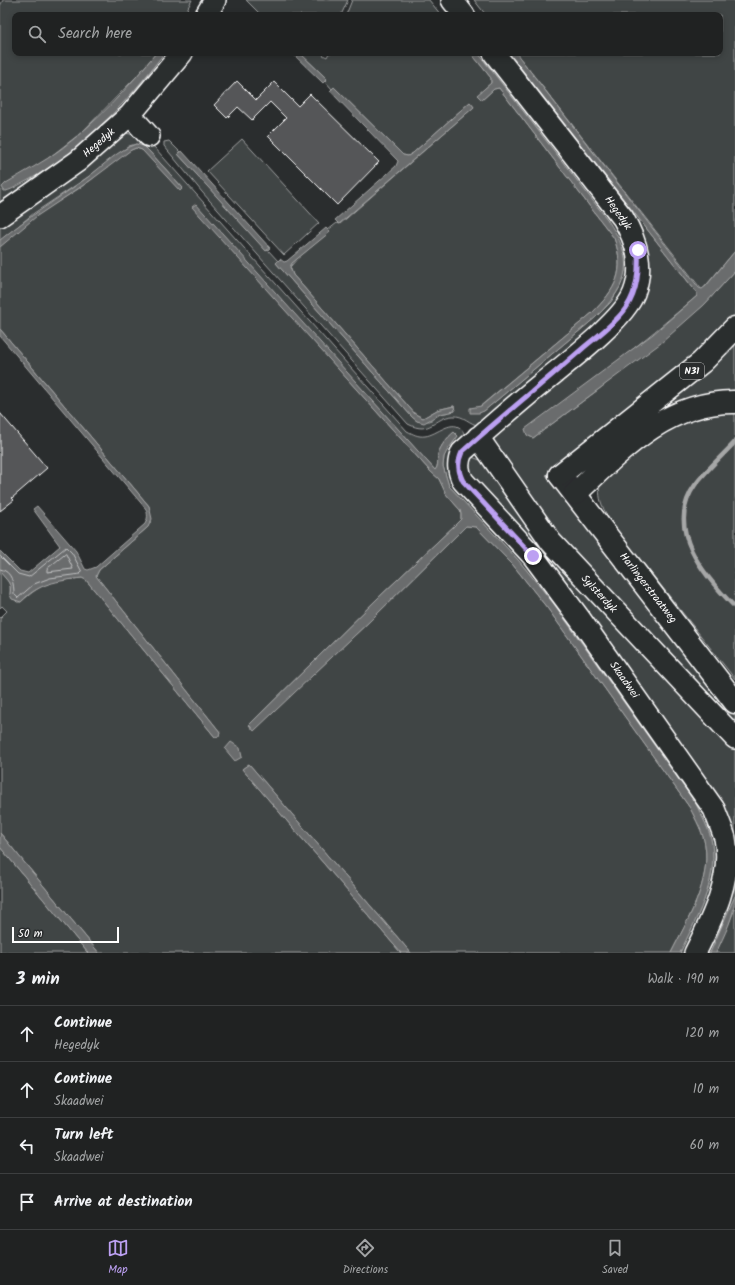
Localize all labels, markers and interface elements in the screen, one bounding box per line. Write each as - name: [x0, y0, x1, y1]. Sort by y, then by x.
- search box: [12, 12, 723, 56]
- text: Search here: [58, 22, 132, 46]
- icon: search: [26, 23, 48, 45]
- street label: Hegedyk: [79, 123, 120, 162]
- street label: Hegedyk: [600, 192, 637, 235]
- route start: [629, 241, 647, 259]
- road number: N31: [680, 363, 704, 379]
- route end: [524, 547, 542, 565]
- street label: Harlingerstraatweg: [614, 549, 682, 627]
- street label: Sylsterdyk: [576, 571, 622, 618]
- street label: Skaadwei: [605, 658, 644, 703]
- scale bar: [12, 925, 119, 944]
- text: 50 m: [18, 925, 43, 943]
- text: 3 min: [16, 966, 60, 993]
- text: Walk · 190 m: [647, 969, 719, 990]
- text: Continue: [54, 1011, 112, 1035]
- icon: ahead: [16, 1023, 38, 1045]
- text: 120 m: [685, 1023, 719, 1044]
- text: Hegedyk: [54, 1035, 99, 1056]
- text: Continue: [54, 1067, 112, 1091]
- icon: ahead: [16, 1079, 38, 1101]
- text: 10 m: [693, 1079, 719, 1100]
- text: Skaadwei: [54, 1091, 103, 1112]
- text: Turn left: [54, 1123, 114, 1147]
- icon: left: [16, 1135, 38, 1157]
- text: 60 m: [690, 1135, 719, 1156]
- text: Skaadwei: [54, 1147, 103, 1168]
- text: Arrive at destination: [54, 1190, 193, 1214]
- icon: arrive: [16, 1191, 38, 1213]
- tab: Map: [107, 1237, 129, 1279]
- tab: Directions: [343, 1237, 388, 1279]
- tab: Saved: [602, 1237, 628, 1279]

